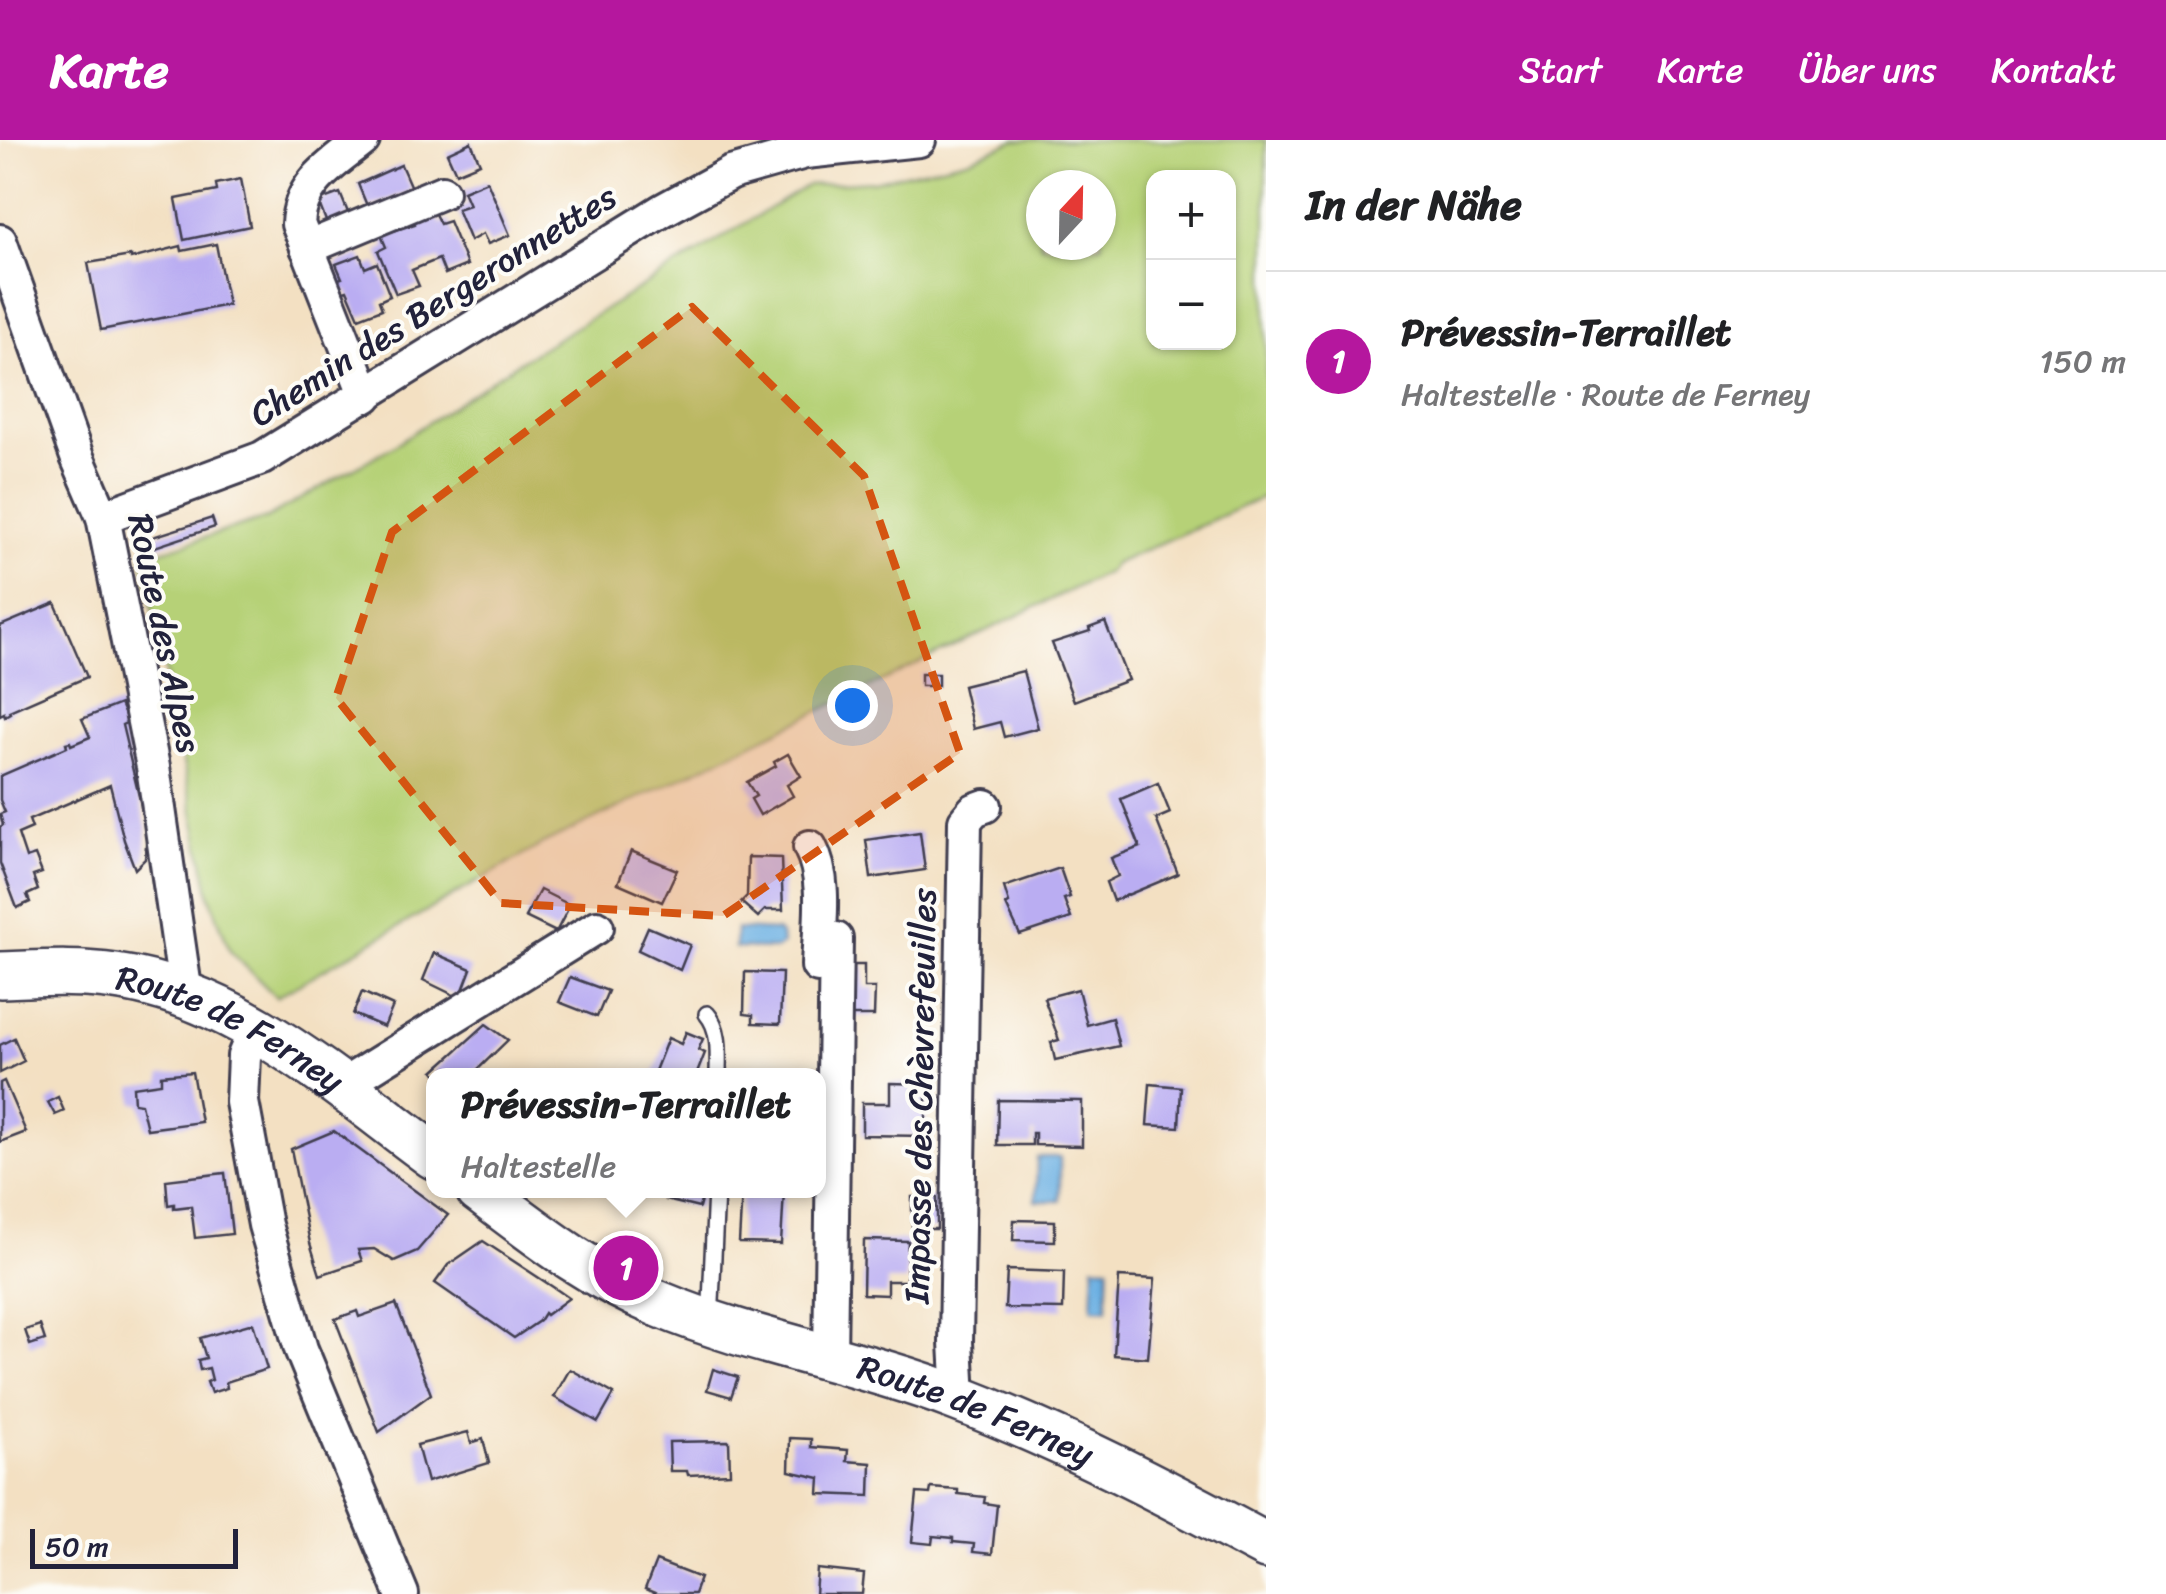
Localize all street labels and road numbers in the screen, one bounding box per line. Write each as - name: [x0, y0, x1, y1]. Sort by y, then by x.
- street label: Chemin des Bergeronnettes: [237, 166, 629, 444]
- street label: Route des Alpes: [109, 508, 221, 759]
- street label: Impasse des Chèvrefeuilles: [885, 887, 955, 1305]
- street label: Route de Ferney: [111, 947, 359, 1110]
- street label: Route de Ferney: [850, 1336, 1105, 1485]

